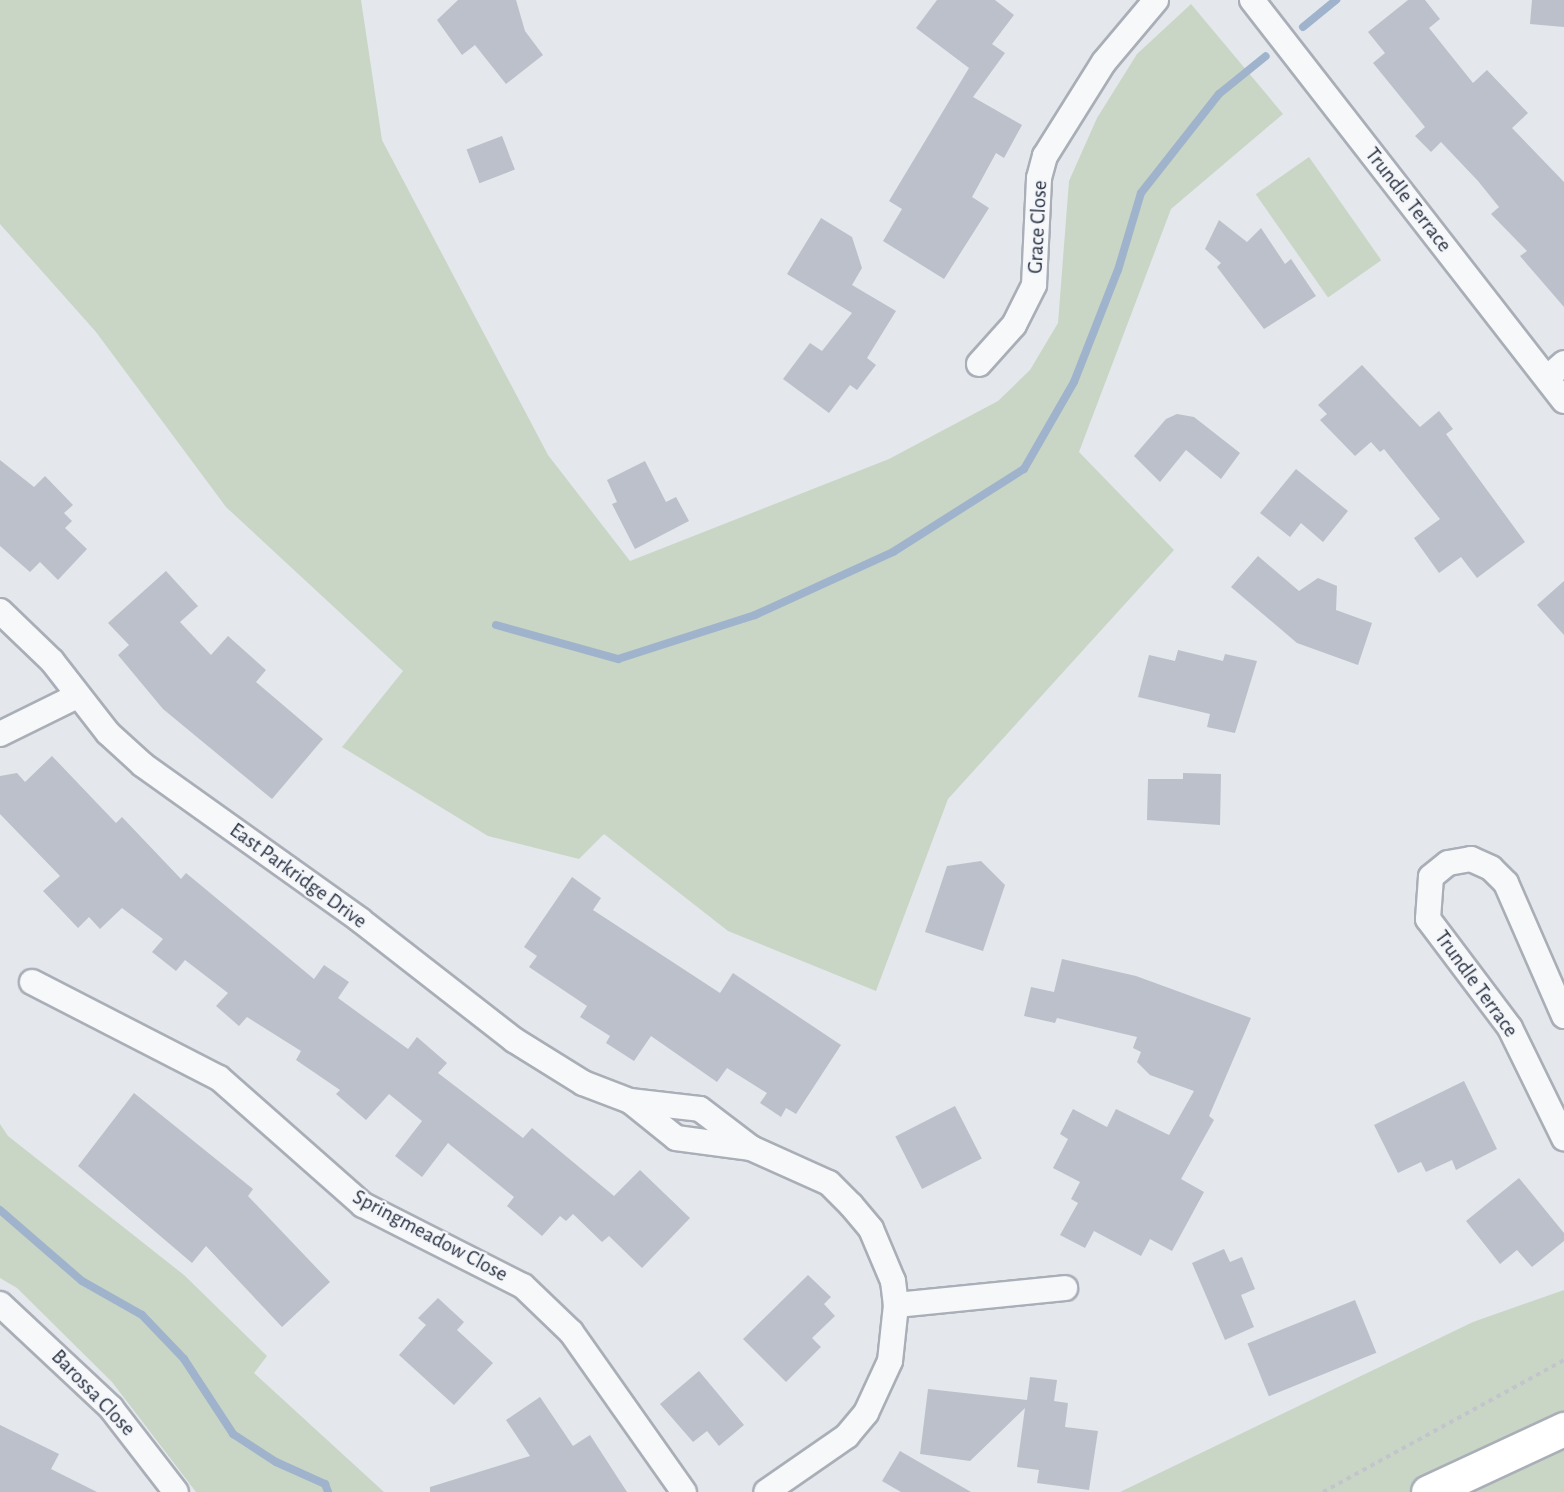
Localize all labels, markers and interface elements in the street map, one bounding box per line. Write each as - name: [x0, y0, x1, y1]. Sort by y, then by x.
- street label: Trundle Terrace: [1359, 143, 1457, 257]
- street label: Grace Close: [1023, 180, 1053, 274]
- street label: East Parkridge Drive: [225, 818, 371, 934]
- street label: Trundle Terrace: [1429, 926, 1523, 1042]
- street label: Springmeadow Close: [348, 1185, 512, 1287]
- street label: Barossa Close: [46, 1345, 140, 1441]

